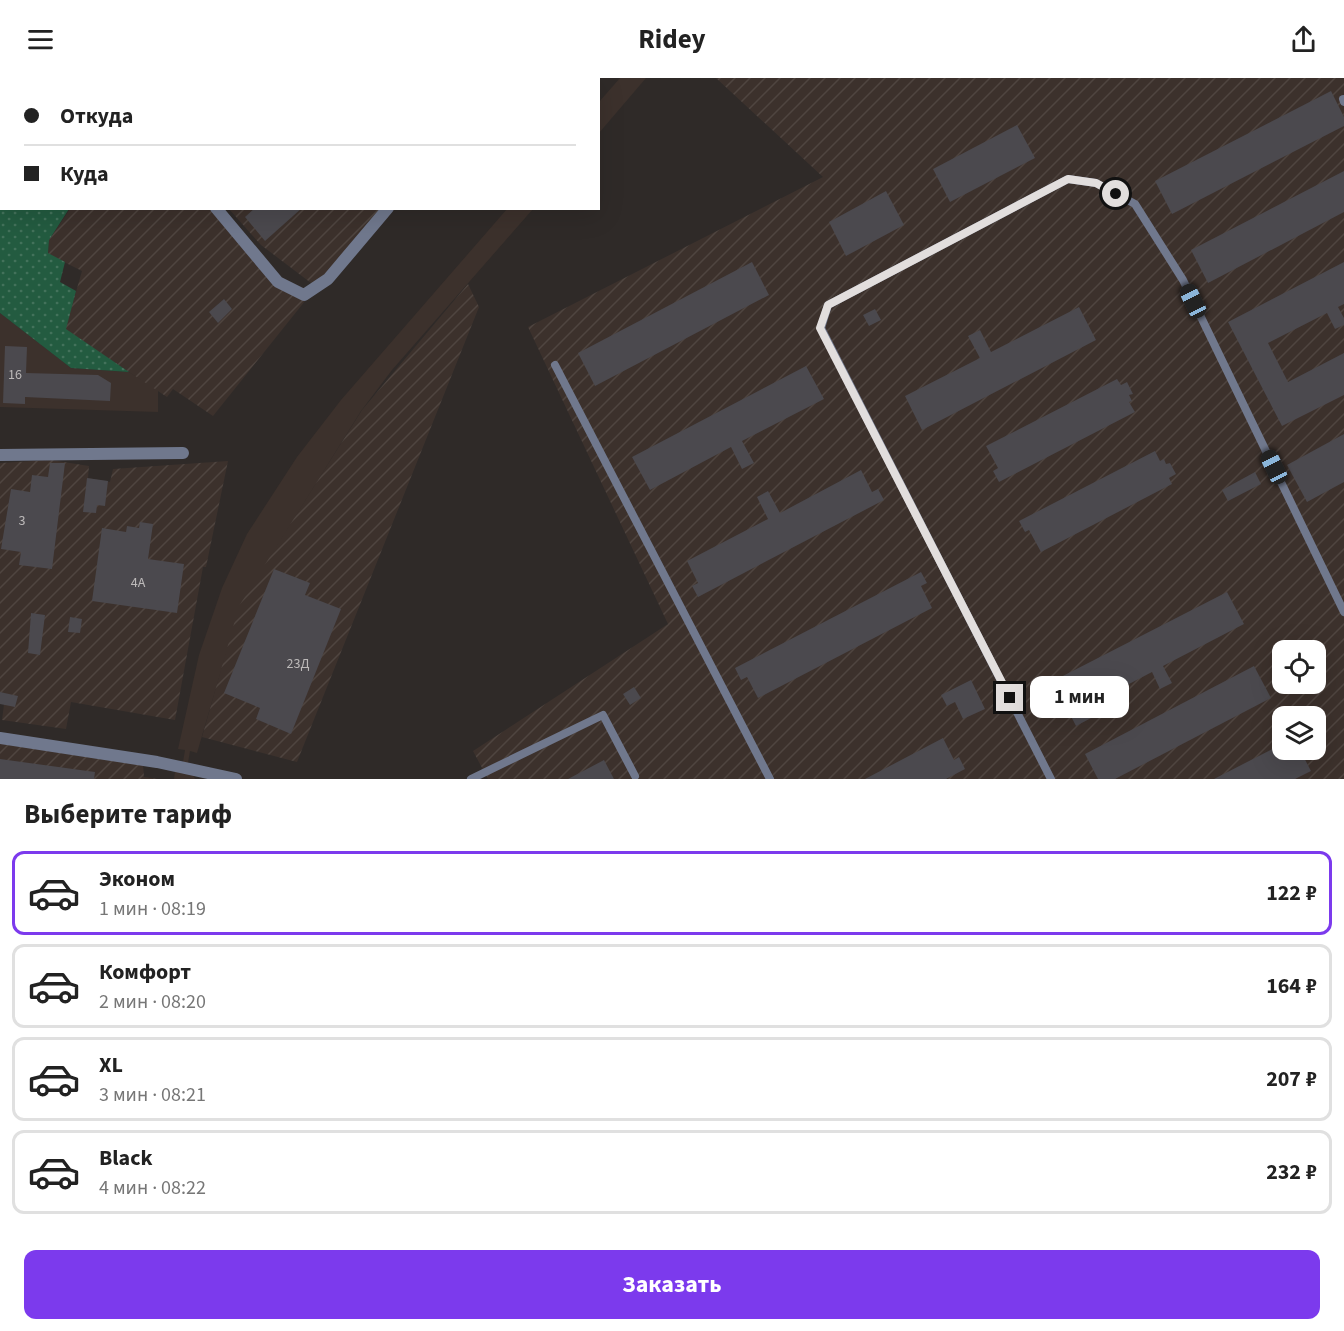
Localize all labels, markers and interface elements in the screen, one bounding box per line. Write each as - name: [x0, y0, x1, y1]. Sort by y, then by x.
- text: Ridey: [638, 20, 706, 59]
- icon: menu: [24, 23, 57, 56]
- icon: share: [1287, 23, 1320, 56]
- text: Откуда: [60, 100, 133, 132]
- text: Куда: [60, 158, 109, 190]
- route start: [1102, 180, 1129, 207]
- car: [1177, 281, 1209, 321]
- house number: 16: [8, 365, 22, 385]
- car: [1258, 447, 1290, 487]
- house number: 3: [19, 511, 26, 531]
- house number: 4А: [131, 573, 146, 593]
- map controls: [1272, 640, 1326, 760]
- button: locate: [1272, 640, 1326, 694]
- house number: 23Д: [287, 654, 309, 674]
- callout: 1 мин: [1031, 677, 1130, 719]
- text: 1 мин: [1054, 683, 1105, 711]
- route end: [996, 684, 1023, 711]
- button: layers: [1272, 706, 1326, 760]
- text: Выберите тариф: [24, 795, 232, 834]
- text: Эконом: [99, 863, 175, 895]
- icon: car: [27, 866, 81, 920]
- text: 122 ₽: [1266, 877, 1317, 909]
- text: 1 мин · 08:19: [99, 895, 206, 923]
- text: Комфорт: [99, 956, 191, 988]
- icon: car: [27, 959, 81, 1013]
- text: 164 ₽: [1266, 970, 1317, 1002]
- text: 2 мин · 08:20: [99, 988, 206, 1016]
- text: XL: [99, 1049, 123, 1081]
- icon: car: [27, 1052, 81, 1106]
- text: 207 ₽: [1266, 1063, 1317, 1095]
- text: 3 мин · 08:21: [99, 1081, 206, 1109]
- text: Black: [99, 1142, 153, 1174]
- icon: car: [27, 1145, 81, 1199]
- text: 232 ₽: [1266, 1156, 1317, 1188]
- text: 4 мин · 08:22: [99, 1174, 206, 1202]
- button: Заказать: [24, 1250, 1320, 1319]

